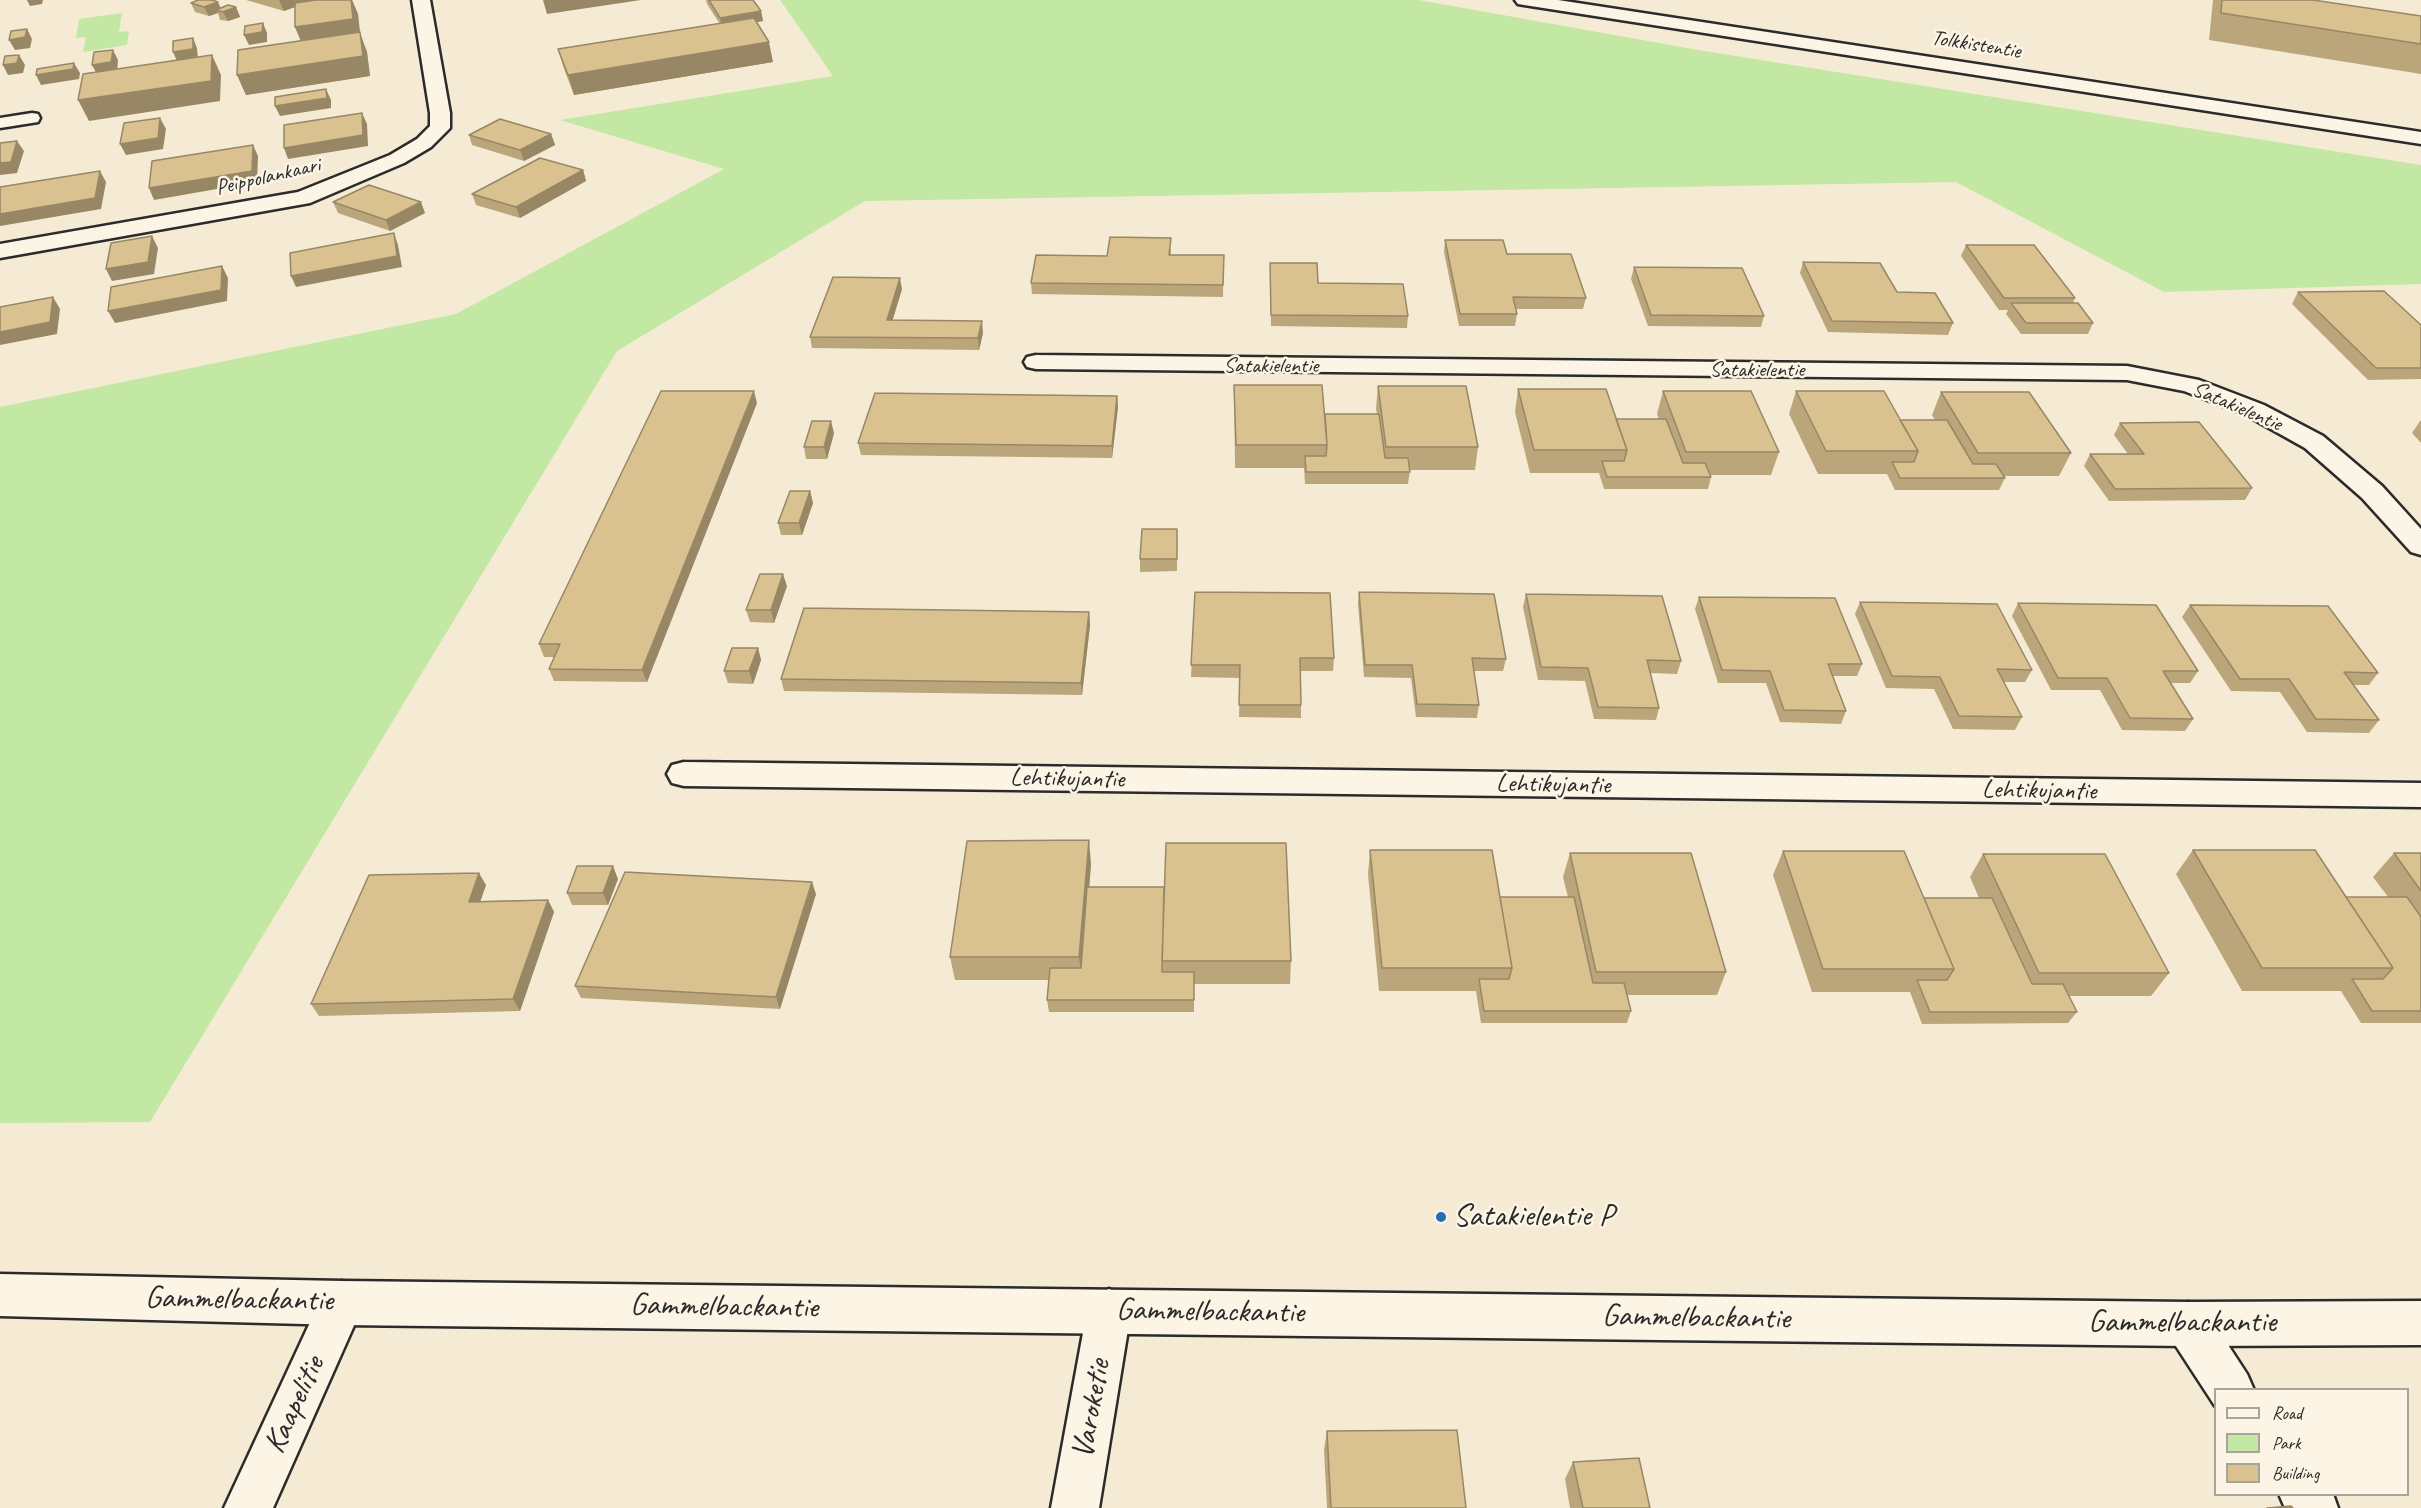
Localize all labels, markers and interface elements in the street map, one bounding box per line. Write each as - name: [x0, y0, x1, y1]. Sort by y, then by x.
- street label: Tolkkistentie: [1929, 25, 2023, 65]
- street label: Peippolankaari: [213, 152, 323, 202]
- street label: Satakielentie: [1224, 353, 1318, 379]
- street label: Satakielentie: [1710, 357, 1804, 383]
- street label: Satakielentie: [2188, 376, 2286, 438]
- street label: Lehtikujantie: [1010, 762, 1124, 796]
- street label: Lehtikujantie: [1496, 768, 1610, 802]
- street label: Lehtikujantie: [1982, 774, 2096, 808]
- place label: Satakielentie P: [1453, 1198, 1613, 1236]
- marker: Satakielentie P: [1434, 1210, 1448, 1224]
- street label: Gammelbackantie: [145, 1279, 333, 1321]
- street label: Gammelbackantie: [630, 1286, 818, 1328]
- street label: Gammelbackantie: [1116, 1291, 1304, 1333]
- street label: Gammelbackantie: [1602, 1297, 1790, 1339]
- street label: Gammelbackantie: [2088, 1304, 2276, 1342]
- street label: Kaapelitie: [256, 1351, 334, 1459]
- street label: Varoketie: [1064, 1356, 1120, 1462]
- legend: [2214, 1388, 2409, 1496]
- text: Road: [2272, 1402, 2302, 1424]
- text: Park: [2272, 1432, 2301, 1454]
- text: Building: [2272, 1462, 2319, 1484]

